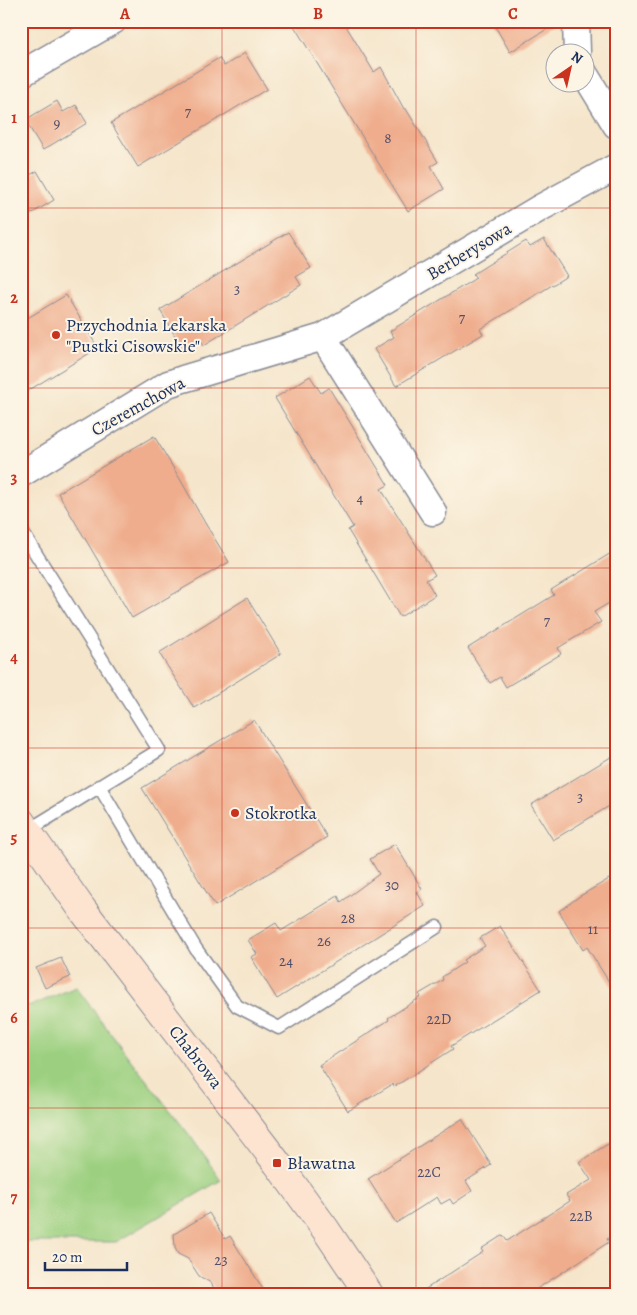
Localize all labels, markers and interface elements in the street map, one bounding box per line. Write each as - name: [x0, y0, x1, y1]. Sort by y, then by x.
- text: A: [119, 3, 131, 25]
- text: B: [313, 3, 323, 25]
- text: C: [508, 3, 518, 25]
- north arrow: [544, 42, 594, 92]
- text: N: [567, 47, 587, 68]
- house number: 7: [185, 102, 192, 122]
- text: 1: [11, 107, 17, 129]
- house number: 9: [54, 113, 61, 133]
- house number: 8: [384, 128, 392, 148]
- street label: Berberysowa: [422, 216, 516, 286]
- house number: 3: [234, 279, 240, 299]
- text: 2: [10, 287, 18, 309]
- house number: 7: [459, 308, 466, 328]
- place label: Przychodnia Lekarska "Pustki Cisowskie": [66, 313, 227, 358]
- marker: Przychodnia Lekarska "Pustki Cisowskie": [50, 329, 62, 341]
- street label: Czeremchowa: [87, 370, 190, 442]
- text: 3: [11, 467, 18, 489]
- house number: 4: [357, 488, 364, 508]
- house number: 7: [544, 611, 551, 631]
- text: 4: [10, 647, 18, 669]
- house number: 3: [577, 787, 583, 807]
- place label: Stokrotka: [245, 801, 318, 825]
- marker: Stokrotka: [229, 807, 241, 819]
- text: 5: [11, 827, 18, 849]
- house number: 30: [385, 875, 399, 895]
- house number: 28: [341, 908, 355, 928]
- house number: 11: [588, 919, 598, 939]
- house number: 26: [317, 931, 331, 951]
- house number: 24: [279, 951, 293, 971]
- text: 6: [10, 1007, 18, 1029]
- house number: 22D: [427, 1009, 451, 1029]
- street label: Chabrowa: [164, 1020, 229, 1094]
- place label: Bławatna: [287, 1151, 356, 1175]
- marker: Bławatna: [271, 1157, 283, 1169]
- house number: 22C: [417, 1162, 441, 1182]
- text: 7: [11, 1187, 18, 1209]
- house number: 22B: [569, 1206, 593, 1226]
- scale bar: [45, 1240, 128, 1272]
- text: 20 m: [52, 1247, 83, 1267]
- house number: 23: [214, 1250, 228, 1270]

